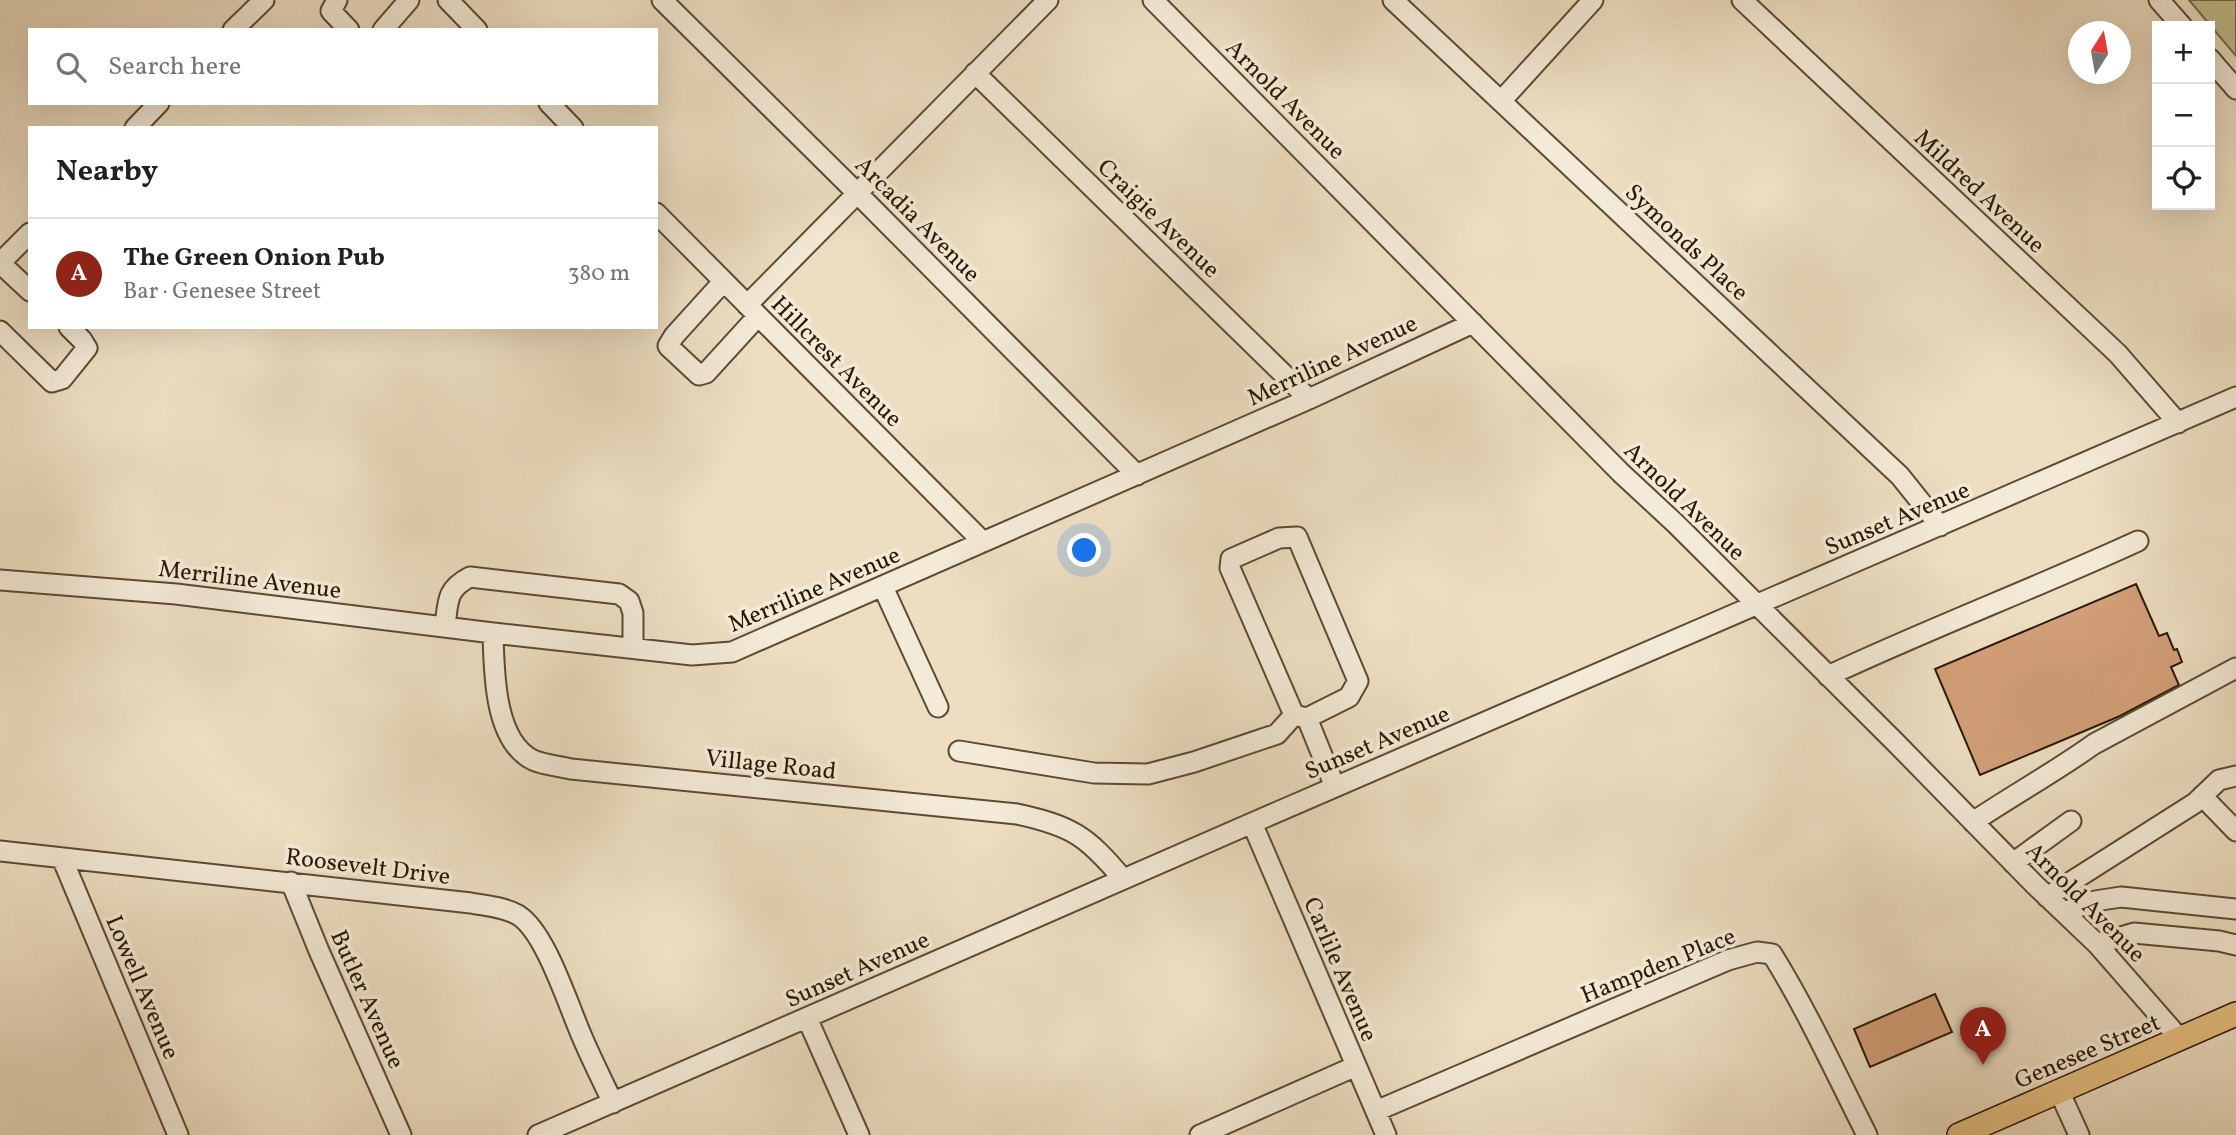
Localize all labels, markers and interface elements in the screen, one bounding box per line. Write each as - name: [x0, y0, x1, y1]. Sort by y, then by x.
- north arrow: [2068, 21, 2131, 84]
- map controls: [2152, 21, 2215, 210]
- button: +: [2152, 21, 2215, 84]
- search box: [28, 28, 658, 105]
- street label: Arnold Avenue: [1217, 33, 1352, 168]
- icon: search: [52, 48, 90, 86]
- text: Search here: [108, 49, 241, 85]
- button: −: [2152, 84, 2215, 147]
- street label: Mildred Avenue: [1905, 123, 2052, 262]
- button: locate: [2152, 147, 2215, 210]
- street label: Arcadia Avenue: [846, 150, 987, 291]
- text: Nearby: [56, 151, 158, 193]
- street label: Craigie Avenue: [1089, 152, 1227, 287]
- street label: Symonds Place: [1616, 177, 1755, 310]
- text: The Green Onion Pub: [123, 240, 385, 276]
- text: A: [71, 258, 87, 290]
- text: 380 m: [568, 258, 630, 290]
- text: Bar · Genesee Street: [123, 276, 321, 308]
- street label: Hillcrest Avenue: [762, 289, 909, 436]
- street label: Merriline Avenue: [1242, 308, 1423, 416]
- street label: Arnold Avenue: [1615, 435, 1752, 569]
- street label: Sunset Avenue: [1820, 474, 1976, 566]
- your location: [1067, 533, 1101, 567]
- street label: Merriline Avenue: [723, 539, 906, 642]
- street label: Merriline Avenue: [156, 553, 343, 609]
- street label: Sunset Avenue: [1300, 698, 1456, 790]
- street label: Village Road: [704, 742, 838, 790]
- street label: Arnold Avenue: [2017, 836, 2152, 971]
- street label: Roosevelt Drive: [283, 841, 452, 895]
- street label: Carlile Avenue: [1293, 892, 1385, 1047]
- street label: Lowell Avenue: [96, 911, 187, 1065]
- street label: Hampden Place: [1576, 920, 1741, 1013]
- street label: Sunset Avenue: [780, 924, 935, 1018]
- street label: Butler Avenue: [320, 925, 412, 1075]
- pin: A: [1960, 1007, 2006, 1065]
- street label: Genesee Street: [2010, 1007, 2166, 1099]

